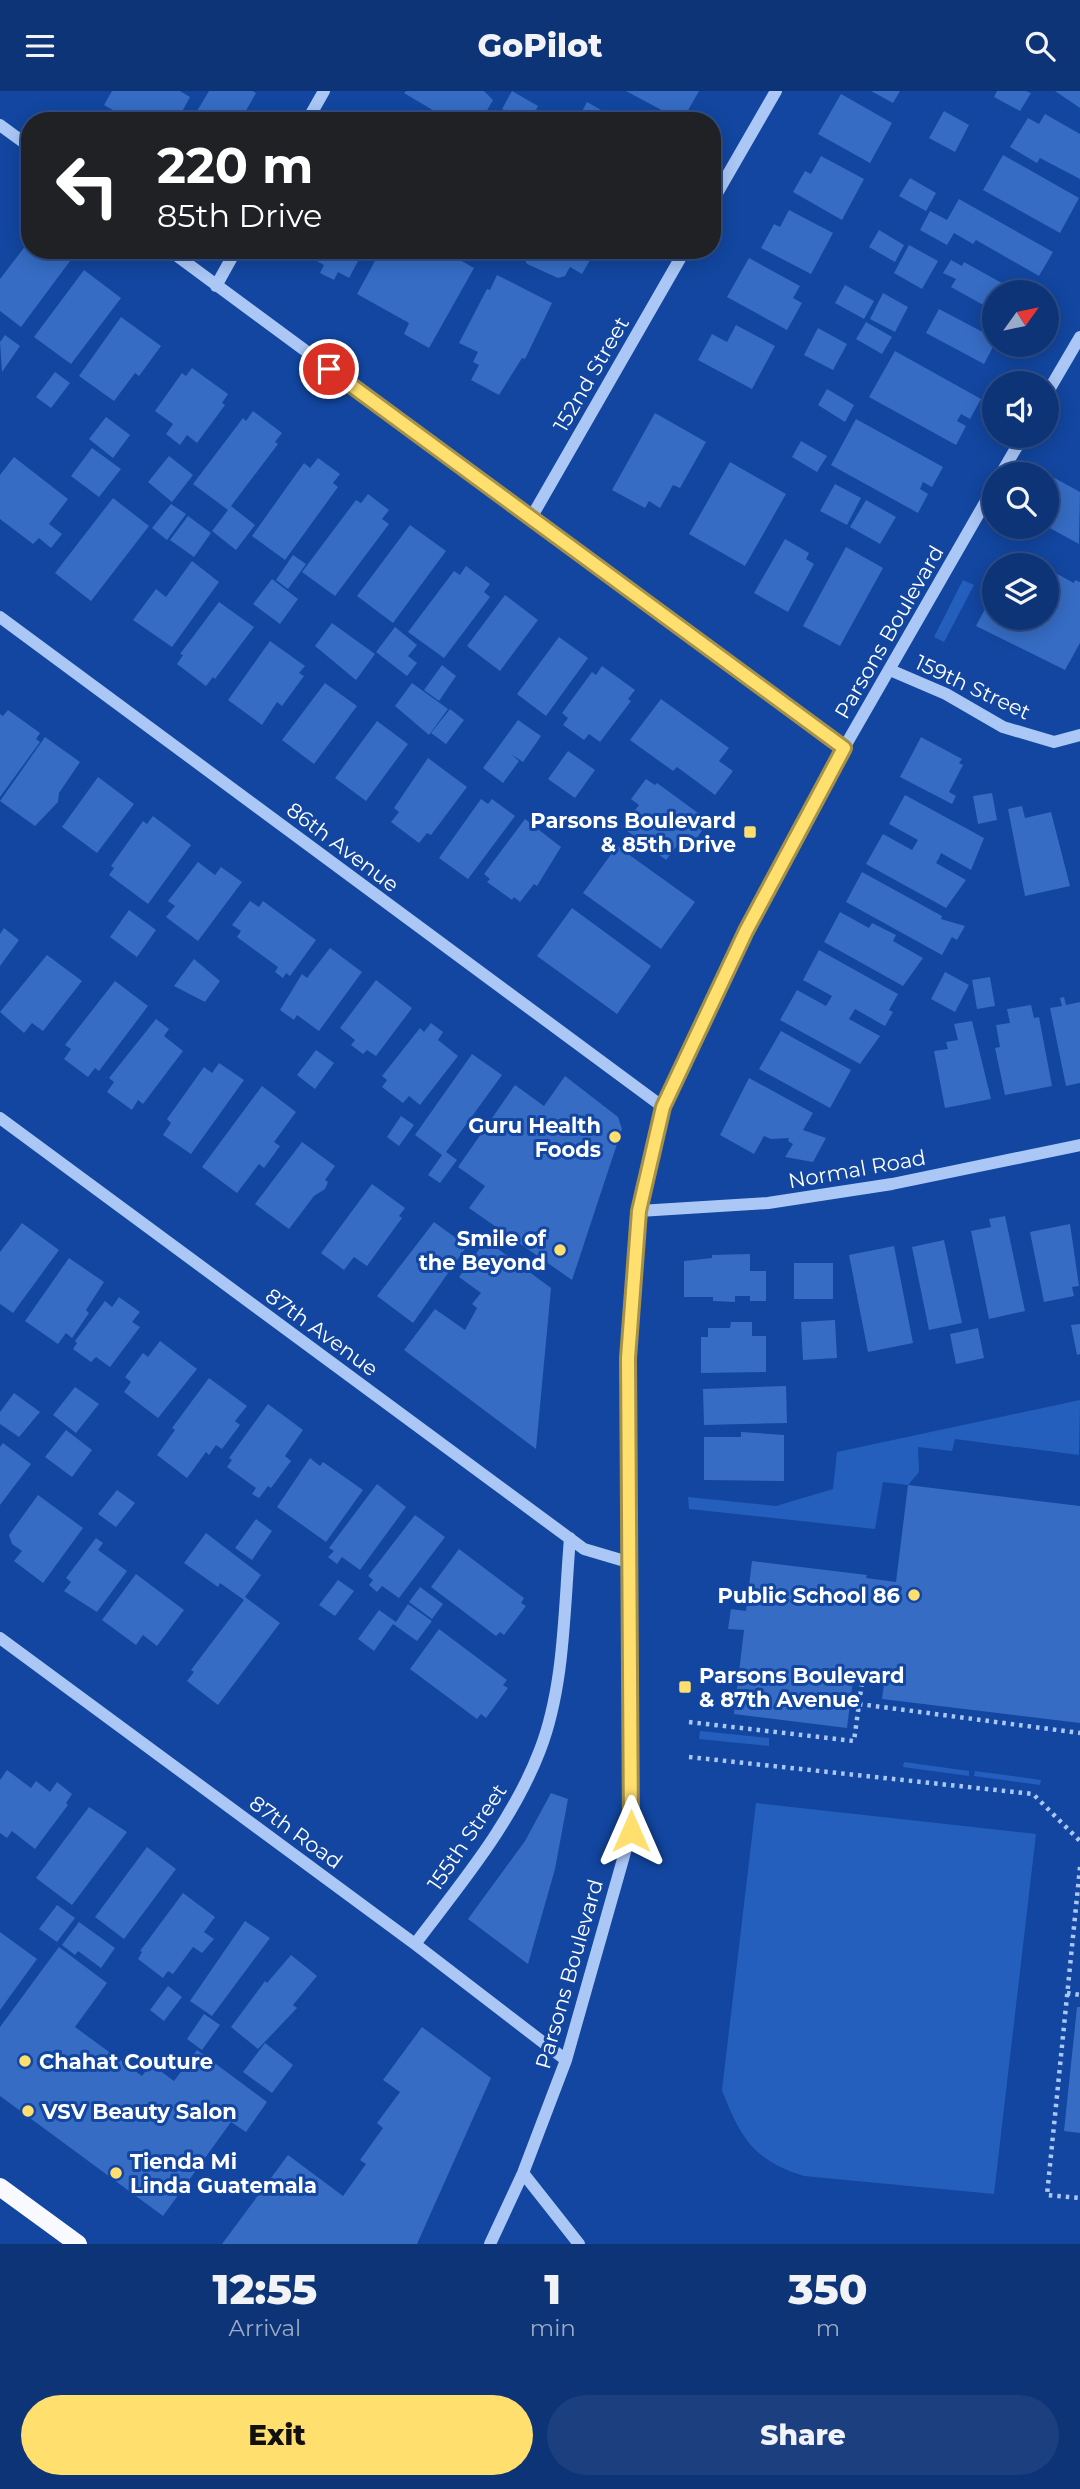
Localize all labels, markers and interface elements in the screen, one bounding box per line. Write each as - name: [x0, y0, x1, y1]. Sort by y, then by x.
- text: GoPilot: [477, 26, 603, 65]
- icon: menu: [21, 27, 59, 65]
- icon: search: [1021, 27, 1059, 65]
- text: 220 m: [157, 136, 313, 195]
- icon: left: [42, 140, 133, 231]
- text: 85th Drive: [157, 196, 322, 235]
- north arrow: [982, 280, 1059, 357]
- map controls: [982, 280, 1059, 630]
- street label: 152nd Street: [548, 312, 634, 436]
- pin: [299, 339, 359, 399]
- icon: arrive: [310, 350, 348, 388]
- button: sound: [982, 371, 1059, 448]
- button: search: [982, 462, 1059, 539]
- street label: Parsons Boulevard: [829, 541, 949, 723]
- button: layers: [982, 553, 1059, 630]
- street label: 159th Street: [911, 649, 1035, 725]
- street label: 86th Avenue: [282, 797, 404, 897]
- place label: Parsons Boulevard & 85th Drive: [530, 808, 736, 857]
- marker: Parsons Boulevard & 85th Drive: [742, 824, 758, 840]
- place label: Guru Health Foods: [468, 1113, 601, 1162]
- marker: Guru Health Foods: [607, 1129, 623, 1145]
- street label: Normal Road: [786, 1145, 928, 1193]
- place label: Smile of the Beyond: [419, 1226, 547, 1275]
- marker: Smile of the Beyond: [552, 1242, 568, 1258]
- street label: 87th Avenue: [261, 1283, 383, 1381]
- place label: Public School 86: [717, 1583, 900, 1608]
- marker: Public School 86: [906, 1587, 922, 1603]
- place label: Parsons Boulevard & 87th Avenue: [699, 1663, 905, 1712]
- marker: Parsons Boulevard & 87th Avenue: [677, 1679, 693, 1695]
- street label: 155th Street: [422, 1779, 512, 1895]
- street label: 87th Road: [245, 1790, 347, 1874]
- position arrow: [594, 1794, 668, 1868]
- street label: Parsons Boulevard: [530, 1876, 608, 2072]
- place label: Chahat Couture: [39, 2049, 213, 2074]
- marker: Chahat Couture: [17, 2053, 33, 2069]
- place label: VSV Beauty Salon: [41, 2099, 237, 2124]
- marker: VSV Beauty Salon: [20, 2103, 36, 2119]
- place label: Tienda Mi Linda Guatemala: [130, 2149, 317, 2198]
- marker: Tienda Mi Linda Guatemala: [108, 2165, 124, 2181]
- text: 12:55: [212, 2263, 317, 2315]
- text: 1: [544, 2263, 561, 2315]
- text: 350: [788, 2263, 868, 2315]
- text: Arrival: [229, 2314, 301, 2342]
- text: min: [530, 2314, 576, 2342]
- text: m: [816, 2314, 840, 2342]
- button: Exit: [21, 2395, 533, 2475]
- button: Share: [547, 2395, 1059, 2475]

